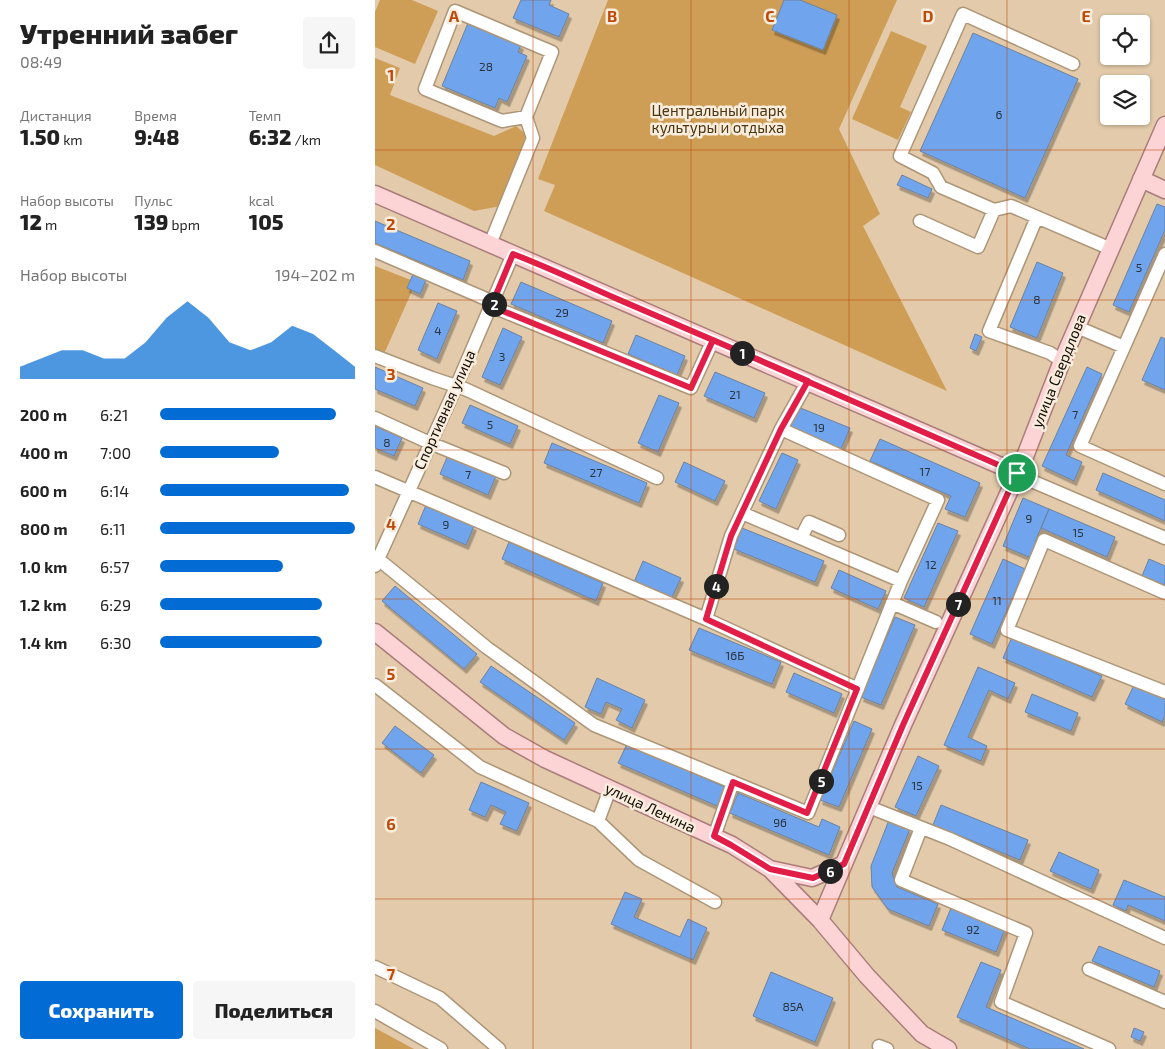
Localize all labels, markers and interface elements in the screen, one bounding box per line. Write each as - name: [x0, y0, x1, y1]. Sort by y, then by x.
- text: A: [449, 6, 460, 25]
- text: B: [607, 6, 617, 25]
- text: C: [765, 6, 775, 25]
- text: D: [923, 6, 934, 25]
- text: E: [1081, 6, 1091, 25]
- map controls: [1100, 15, 1150, 125]
- button: locate: [1100, 15, 1150, 65]
- text: Утренний забег: [20, 16, 238, 50]
- button: share: [303, 17, 355, 69]
- text: 08:49: [20, 52, 62, 71]
- house number: 28: [479, 59, 493, 73]
- text: 1: [388, 65, 394, 84]
- button: layers: [1100, 75, 1150, 125]
- park label: Центральный парк культуры и отдыха: [651, 101, 785, 137]
- text: Дистанция: [20, 107, 92, 124]
- text: Время: [134, 107, 177, 124]
- text: Темп: [249, 107, 281, 124]
- house number: 6: [996, 107, 1003, 121]
- text: 1.50: [20, 124, 60, 149]
- text: 9:48: [134, 124, 179, 149]
- text: 6:32: [249, 124, 291, 149]
- text: km: [60, 131, 83, 148]
- text: /km: [291, 131, 321, 148]
- text: Набор высоты: [20, 192, 114, 209]
- text: Пульс: [134, 192, 173, 209]
- text: kcal: [249, 192, 274, 209]
- text: 12: [20, 209, 42, 234]
- text: 139: [134, 209, 168, 234]
- text: 105: [249, 209, 283, 234]
- text: 2: [386, 214, 396, 233]
- text: m: [42, 216, 57, 233]
- text: bpm: [168, 216, 200, 233]
- house number: 5: [1136, 260, 1142, 274]
- text: Набор высоты: [20, 265, 127, 284]
- text: 194–202 m: [275, 265, 355, 284]
- pin: 2: [481, 292, 507, 316]
- house number: 8: [1033, 292, 1041, 306]
- text: 2: [490, 296, 499, 313]
- house number: 29: [555, 305, 569, 319]
- street label: улица Свердлова: [1027, 311, 1090, 431]
- house number: 4: [434, 323, 442, 337]
- pin: 1: [729, 340, 755, 366]
- text: 1: [739, 345, 746, 362]
- street label: Спортивная улица: [410, 347, 480, 473]
- house number: 3: [499, 349, 505, 363]
- text: 3: [386, 364, 396, 383]
- house number: 21: [729, 387, 741, 401]
- text: 200 m: [20, 405, 67, 424]
- text: 6:21: [100, 405, 128, 424]
- house number: 7: [1072, 407, 1078, 421]
- house number: 5: [487, 417, 493, 431]
- house number: 19: [813, 420, 825, 434]
- house number: 8: [383, 435, 391, 449]
- text: 400 m: [20, 443, 68, 462]
- text: 7:00: [100, 443, 131, 462]
- pin: [996, 452, 1038, 494]
- icon: arrive: [1003, 459, 1031, 487]
- house number: 17: [920, 464, 930, 478]
- house number: 27: [590, 465, 602, 479]
- house number: 7: [465, 467, 471, 481]
- text: 600 m: [20, 481, 67, 500]
- text: 6:14: [100, 481, 129, 500]
- house number: 9: [1026, 511, 1033, 525]
- text: 4: [386, 514, 396, 533]
- house number: 9: [443, 517, 450, 531]
- text: 800 m: [20, 519, 68, 538]
- text: 6:11: [100, 519, 126, 538]
- house number: 15: [1072, 525, 1084, 539]
- text: 1.0 km: [20, 557, 67, 576]
- text: 6:57: [100, 557, 130, 576]
- house number: 12: [925, 557, 937, 571]
- pin: 4: [703, 574, 729, 598]
- text: 4: [712, 578, 721, 595]
- pin: 7: [945, 592, 971, 616]
- house number: 11: [992, 593, 1002, 607]
- text: 1.2 km: [20, 595, 67, 614]
- text: 6:29: [100, 595, 131, 614]
- text: 7: [955, 596, 962, 613]
- text: 1.4 km: [20, 633, 67, 652]
- text: 6:30: [100, 633, 131, 652]
- house number: 16Б: [726, 648, 744, 662]
- text: 5: [387, 664, 396, 683]
- pin: 5: [809, 768, 833, 794]
- text: 5: [818, 773, 825, 790]
- street label: улица Ленина: [602, 778, 698, 837]
- house number: 15: [911, 778, 923, 792]
- text: 6: [386, 814, 396, 833]
- house number: 96: [773, 815, 787, 829]
- pin: 6: [817, 858, 843, 884]
- text: 6: [826, 863, 835, 880]
- house number: 92: [966, 922, 980, 936]
- text: 7: [387, 964, 396, 983]
- button: Сохранить: [20, 981, 183, 1039]
- button: Поделиться: [193, 981, 355, 1039]
- house number: 85А: [782, 999, 804, 1013]

